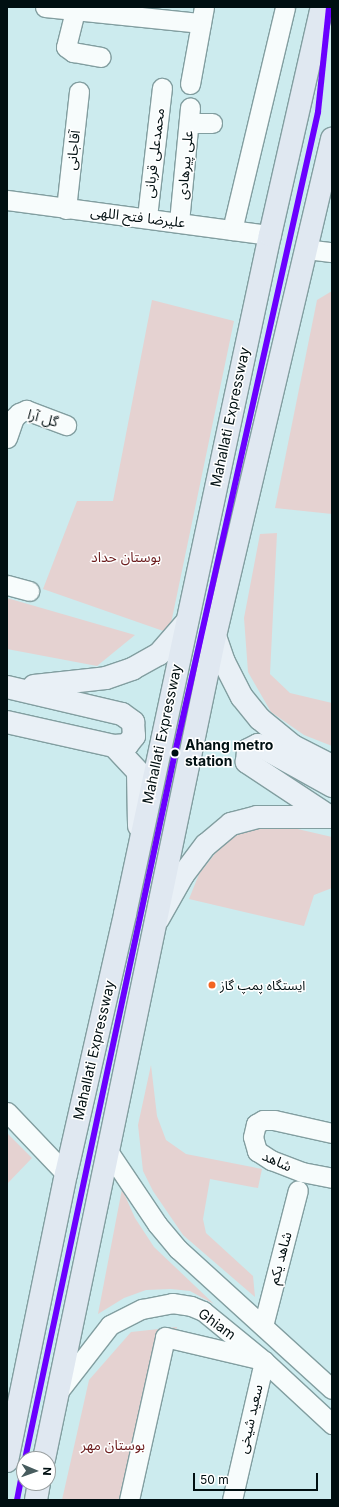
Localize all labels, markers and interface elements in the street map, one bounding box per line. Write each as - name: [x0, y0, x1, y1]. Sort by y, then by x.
- street label: محمدعلی قربانی: [140, 107, 168, 199]
- street label: آقاجانی: [63, 129, 83, 171]
- street label: علی پیرهادی: [174, 130, 196, 200]
- street label: علیرضا فتح اللهی: [90, 203, 186, 231]
- street label: Mahallati Expressway: [207, 345, 253, 489]
- street label: گل آرا: [26, 406, 60, 430]
- park label: بوستان حداد: [91, 549, 161, 565]
- street label: Mahallati Expressway: [139, 662, 185, 806]
- place label: Ahang metro station: [185, 737, 273, 770]
- marker: Ahang metro station: [168, 746, 182, 760]
- place label: ایستگاه پمپ گاز: [220, 977, 305, 993]
- street label: Mahallati Expressway: [70, 979, 118, 1121]
- marker: ایستگاه پمپ گاز: [207, 980, 217, 990]
- street label: شاهد: [260, 1147, 294, 1175]
- street label: شاهد یکم: [265, 1230, 295, 1286]
- street label: Ghiam: [195, 1305, 239, 1343]
- street label: سعید شیخی: [234, 1383, 266, 1455]
- park label: بوستان مهر: [81, 1437, 145, 1453]
- north arrow: [16, 1451, 56, 1491]
- scale bar: [195, 1465, 320, 1491]
- text: N: [40, 1467, 54, 1476]
- text: 50 m: [200, 1472, 229, 1487]

